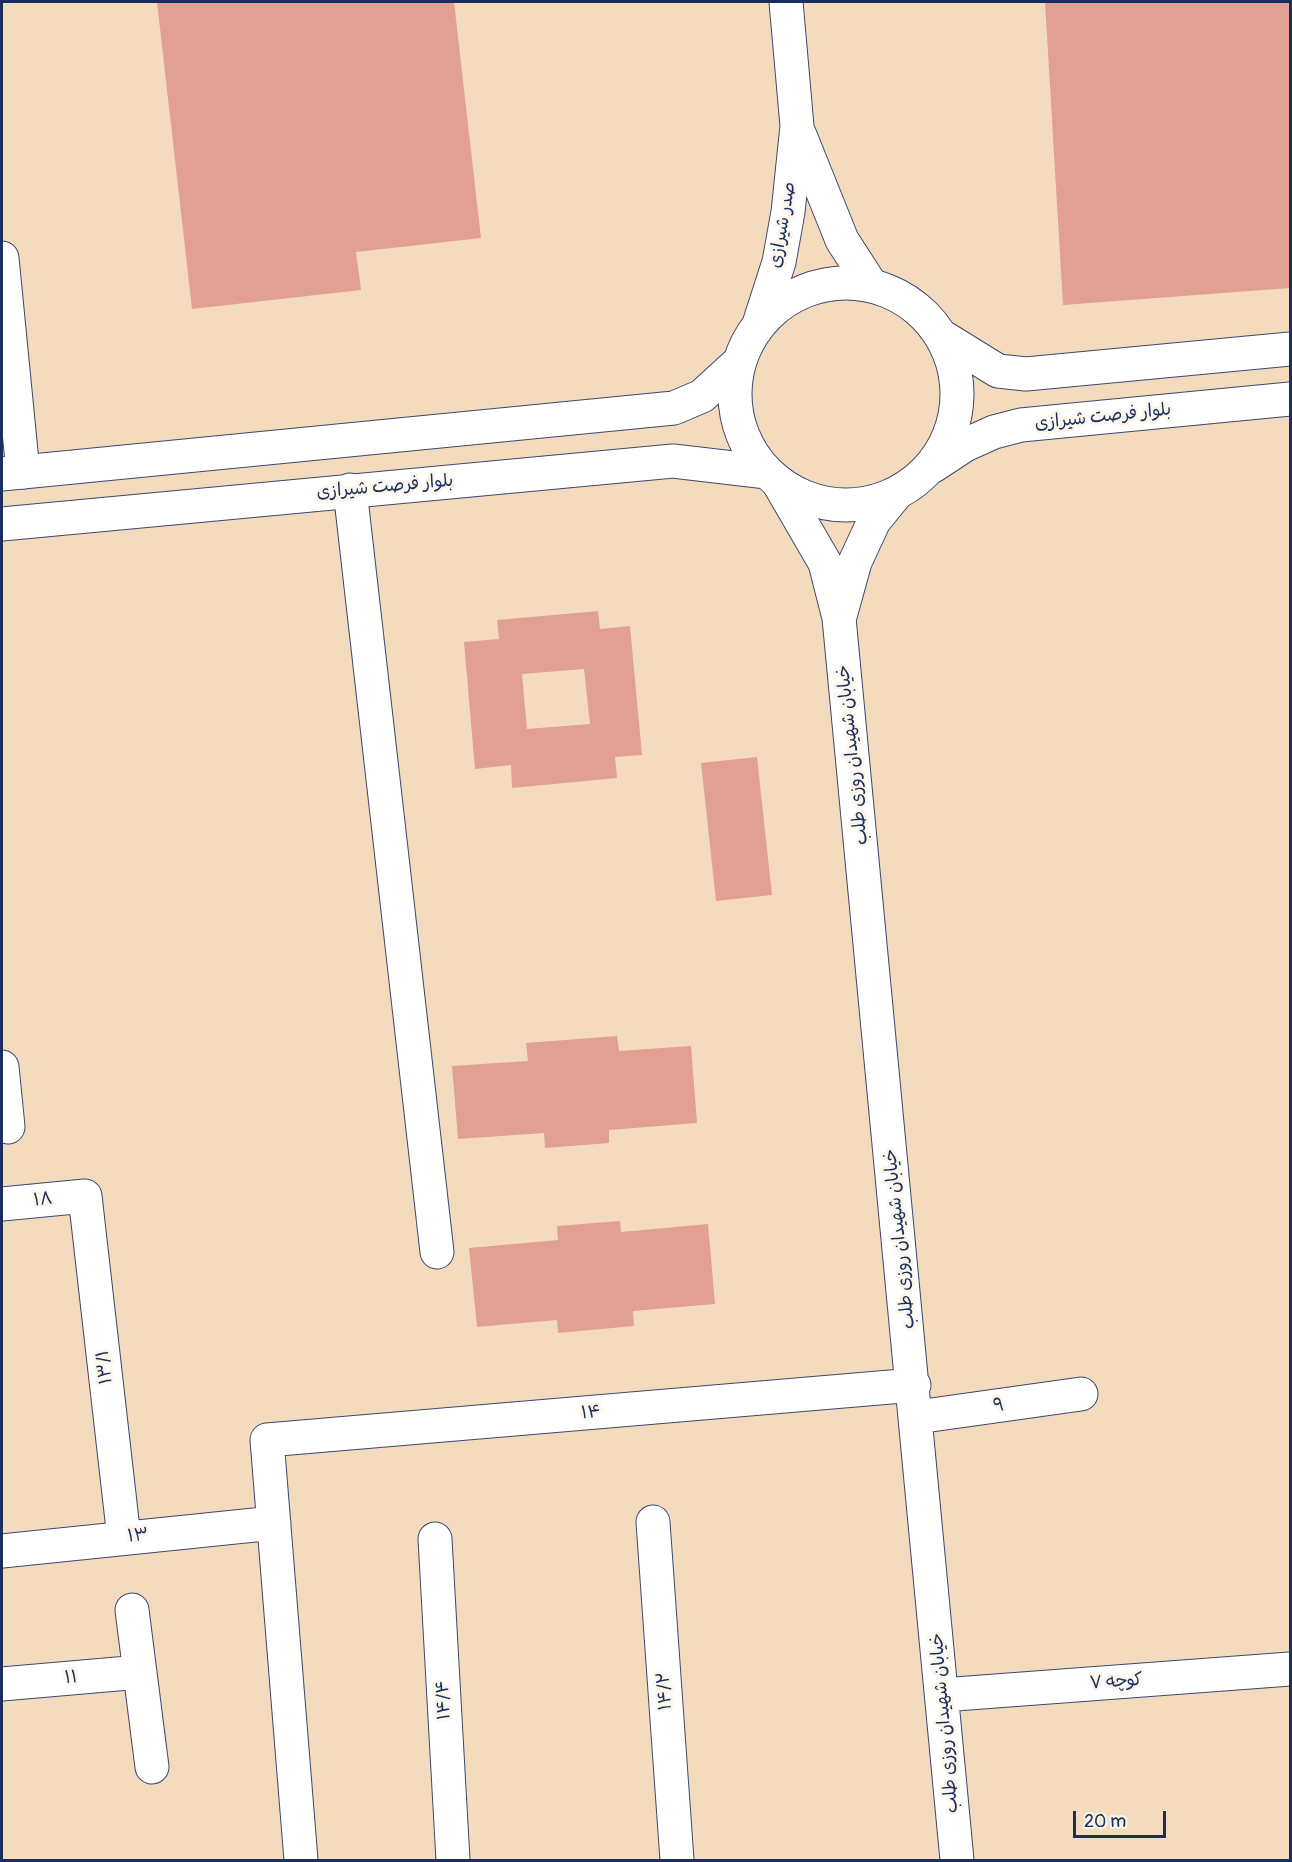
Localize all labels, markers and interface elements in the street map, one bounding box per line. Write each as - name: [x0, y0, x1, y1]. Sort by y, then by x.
- street label: صدر شیرازی: [765, 180, 801, 270]
- street label: بلوار فرصت شیرازی: [1034, 399, 1172, 435]
- street label: بلوار فرصت شیرازی: [316, 470, 454, 504]
- street label: خیابان شهیدان روزی طلب: [833, 664, 873, 846]
- street label: خیابان شهیدان روزی طلب: [880, 1148, 920, 1330]
- street label: ۱۸: [32, 1188, 54, 1212]
- street label: ۱۳/۱: [92, 1349, 118, 1385]
- street label: ۹: [992, 1395, 1006, 1417]
- street label: ۱۴: [580, 1401, 602, 1425]
- street label: ۱۳: [126, 1524, 150, 1548]
- street label: خیابان شهیدان روزی طلب: [926, 1632, 964, 1814]
- street label: ۱۱: [64, 1667, 78, 1689]
- street label: کوچه ۷: [1089, 1669, 1143, 1695]
- street label: ۱۴/۲: [653, 1671, 677, 1711]
- street label: ۱۴/۴: [432, 1679, 456, 1721]
- scale bar: [1076, 1799, 1169, 1837]
- text: 20 m: [1084, 1810, 1126, 1833]

